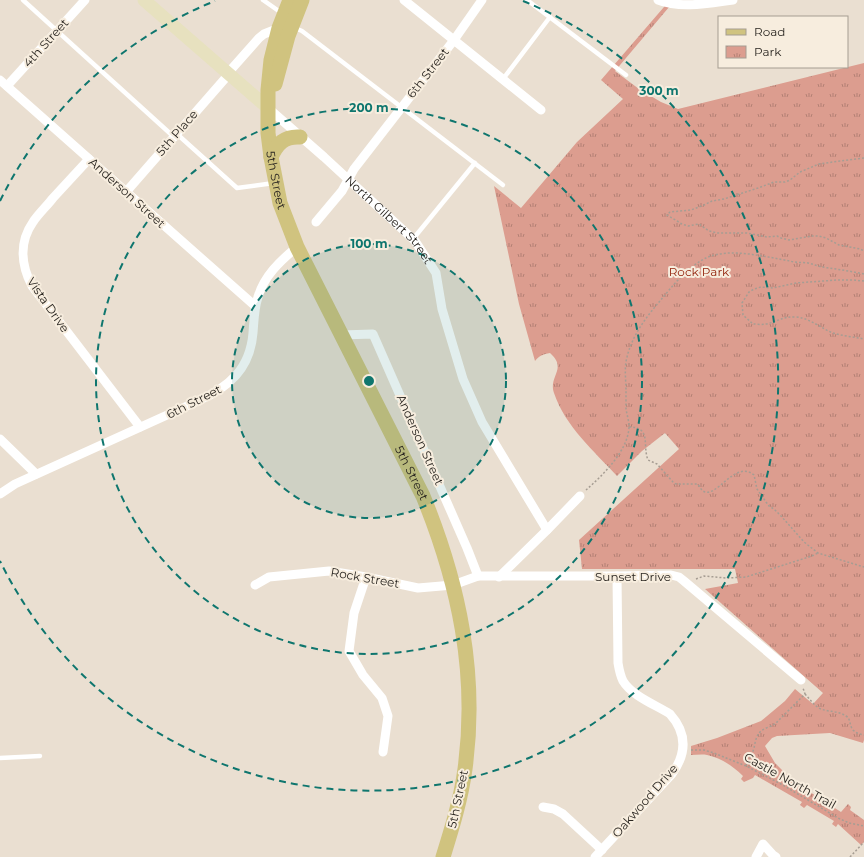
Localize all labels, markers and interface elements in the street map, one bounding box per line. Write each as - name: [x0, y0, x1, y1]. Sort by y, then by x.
- street label: 4th Street: [20, 15, 71, 70]
- legend: [718, 16, 848, 68]
- text: Road: [754, 24, 785, 39]
- street label: 6th Street: [403, 44, 452, 101]
- text: Park: [754, 44, 782, 59]
- text: 300 m: [638, 83, 679, 98]
- text: 200 m: [349, 100, 389, 115]
- street label: 5th Place: [153, 107, 201, 159]
- street label: 5th Street: [263, 150, 290, 212]
- street label: Anderson Street: [86, 154, 169, 231]
- street label: North Gilbert Street: [342, 172, 436, 267]
- text: 100 m: [351, 236, 387, 251]
- park label: Rock Park: [669, 264, 730, 279]
- street label: Vista Drive: [24, 274, 73, 335]
- centre of rings: [362, 374, 376, 388]
- street label: 6th Street: [164, 381, 224, 422]
- street label: Anderson Street: [394, 392, 447, 488]
- street label: 5th Street: [392, 443, 432, 503]
- street label: Rock Street: [330, 564, 401, 591]
- street label: Sunset Drive: [595, 569, 671, 584]
- street label: Castle North Trail: [742, 749, 839, 812]
- street label: Oakwood Drive: [609, 761, 681, 840]
- street label: 5th Street: [444, 768, 471, 829]

